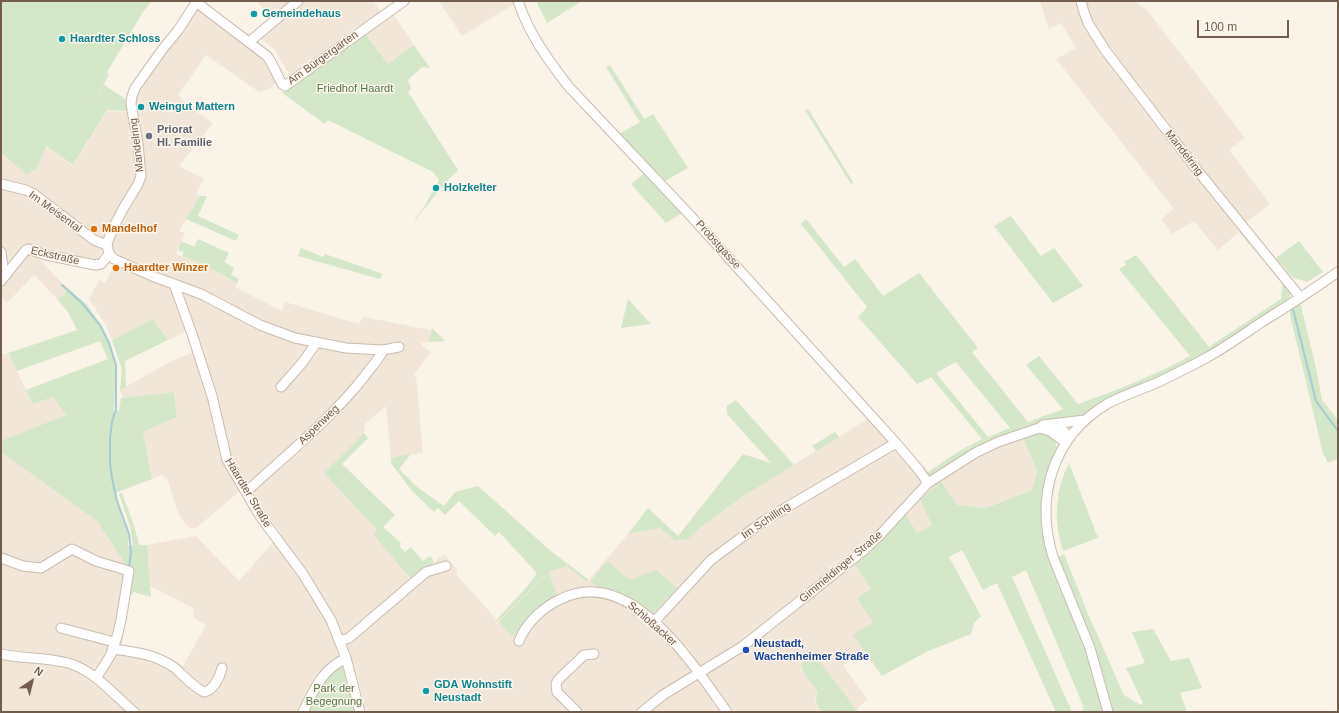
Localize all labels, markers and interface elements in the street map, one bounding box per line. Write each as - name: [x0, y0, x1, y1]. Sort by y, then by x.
- place label: Gemeindehaus: [262, 7, 341, 21]
- marker: Gemeindehaus: [249, 9, 259, 19]
- scale bar: [1199, 12, 1291, 38]
- text: 100 m: [1204, 20, 1237, 34]
- street label: Am Bürgergarten: [285, 28, 361, 88]
- place label: Haardter Schloss: [70, 32, 160, 46]
- marker: Haardter Schloss: [57, 34, 67, 44]
- park label: Friedhof Haardt: [317, 82, 393, 96]
- place label: Weingut Mattern: [149, 100, 235, 114]
- marker: Weingut Mattern: [136, 102, 146, 112]
- street label: Mandelring: [127, 117, 147, 173]
- place label: Priorat Hl. Familie: [157, 123, 212, 149]
- street label: Mandelring: [1162, 127, 1206, 179]
- marker: Priorat Hl. Familie: [144, 131, 154, 141]
- place label: Holzkelter: [444, 181, 497, 195]
- marker: Holzkelter: [431, 183, 441, 193]
- street label: Im Meisental: [26, 188, 84, 236]
- street label: Probstgasse: [693, 218, 743, 272]
- place label: Mandelhof: [102, 222, 157, 236]
- marker: Mandelhof: [89, 224, 99, 234]
- street label: Eckstraße: [29, 244, 81, 268]
- place label: Haardter Winzer: [124, 261, 208, 275]
- marker: Haardter Winzer: [111, 263, 121, 273]
- street label: Aspenweg: [296, 402, 342, 448]
- street label: Haardter Straße: [222, 456, 274, 530]
- street label: Im Schilling: [739, 500, 793, 542]
- street label: Gimmeldinger Straße: [797, 528, 885, 606]
- street label: Schloßacker: [625, 599, 679, 649]
- place label: Neustadt, Wachenheimer Straße: [754, 637, 869, 663]
- marker: Neustadt, Wachenheimer Straße: [741, 645, 751, 655]
- north arrow: [12, 661, 52, 701]
- text: N: [32, 664, 46, 678]
- place label: GDA Wohnstift Neustadt: [434, 678, 512, 704]
- park label: Park der Begegnung: [306, 682, 362, 708]
- marker: GDA Wohnstift Neustadt: [421, 686, 431, 696]

